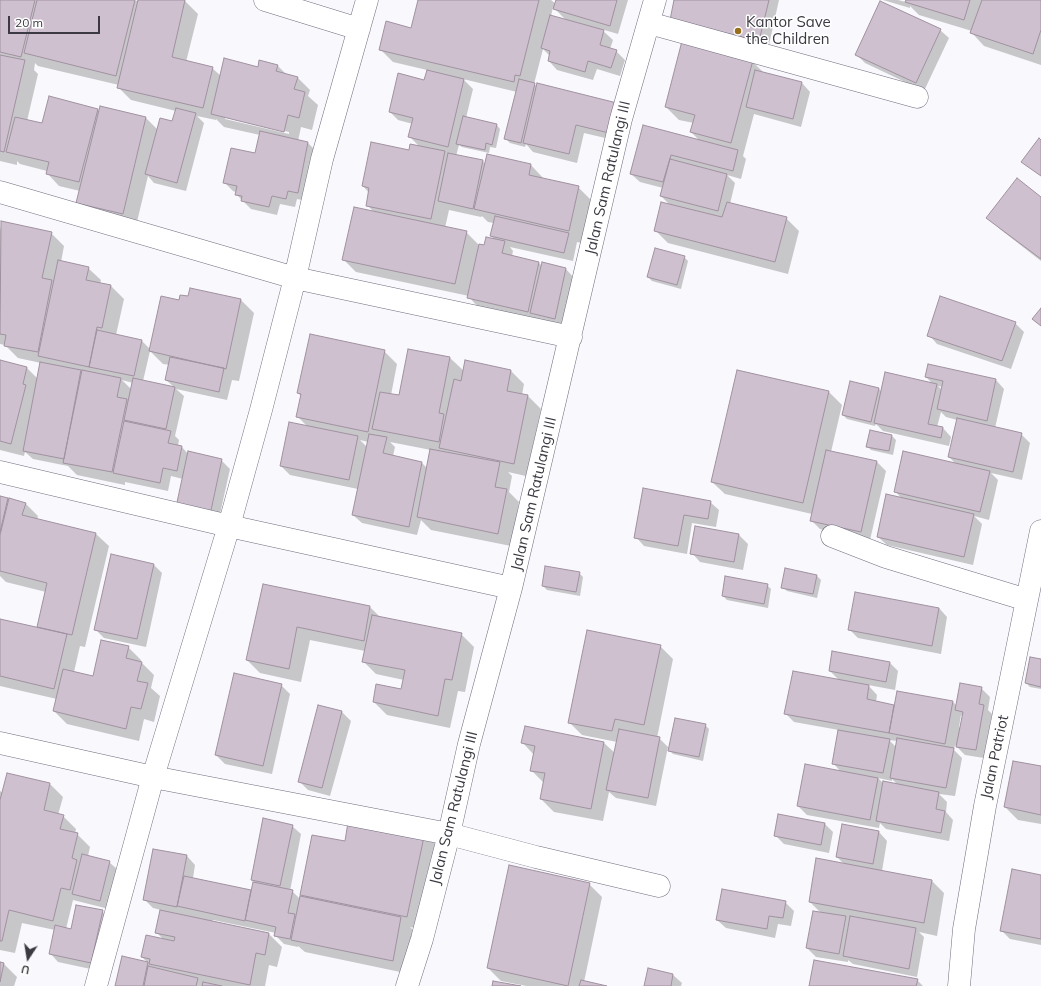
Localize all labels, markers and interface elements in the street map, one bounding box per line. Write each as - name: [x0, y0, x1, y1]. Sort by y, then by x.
- scale bar: [10, 8, 102, 34]
- place label: Kantor Save the Children: [746, 13, 831, 48]
- text: 20 m: [15, 15, 43, 30]
- marker: Kantor Save the Children: [733, 26, 743, 36]
- street label: Jalan Sam Ratulangi III: [582, 99, 634, 257]
- street label: Jalan Sam Ratulangi III: [508, 415, 560, 573]
- street label: Jalan Patriot: [977, 713, 1013, 801]
- street label: Jalan Sam Ratulangi III: [426, 729, 482, 887]
- north arrow: [8, 938, 48, 978]
- text: U: [20, 962, 31, 977]

